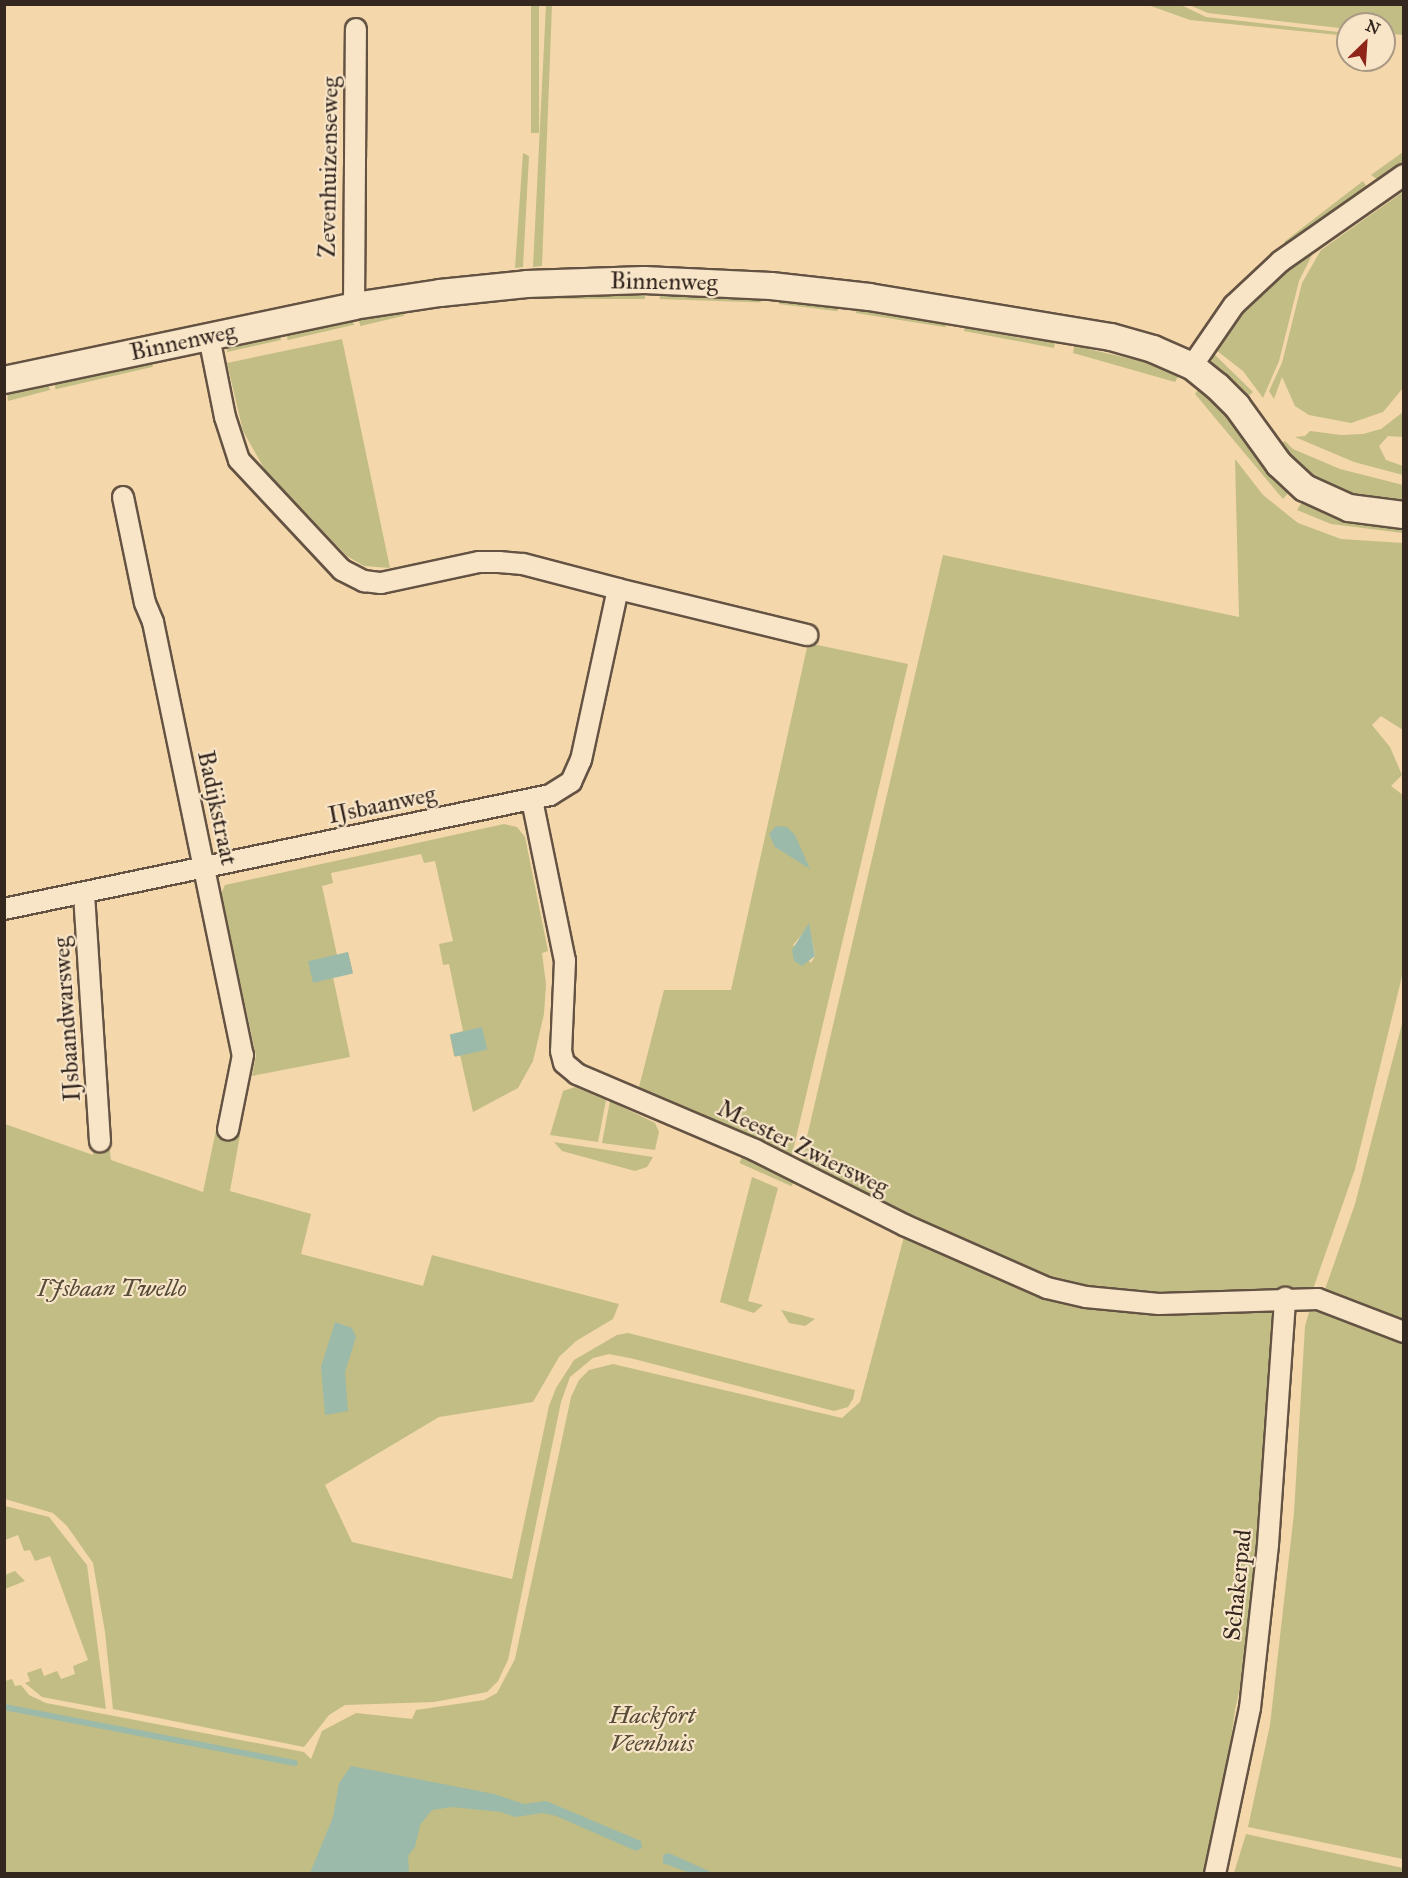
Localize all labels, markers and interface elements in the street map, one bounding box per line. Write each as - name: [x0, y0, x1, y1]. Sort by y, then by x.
- north arrow: [1336, 12, 1396, 72]
- text: N: [1363, 16, 1383, 39]
- street label: Zevenhuizenseweg: [313, 76, 345, 258]
- street label: Binnenweg: [610, 267, 718, 297]
- street label: Binnenweg: [127, 317, 239, 367]
- street label: Badijkstraat: [191, 748, 243, 868]
- street label: IJsbaanweg: [325, 780, 439, 830]
- street label: IJsbaandwarsweg: [47, 936, 87, 1102]
- street label: Meester Zwiersweg: [713, 1094, 893, 1202]
- park label: IJsbaan Twello: [37, 1275, 187, 1303]
- street label: Schakerpad: [1218, 1528, 1258, 1642]
- park label: Hackfort Veenhuis: [609, 1702, 695, 1758]

